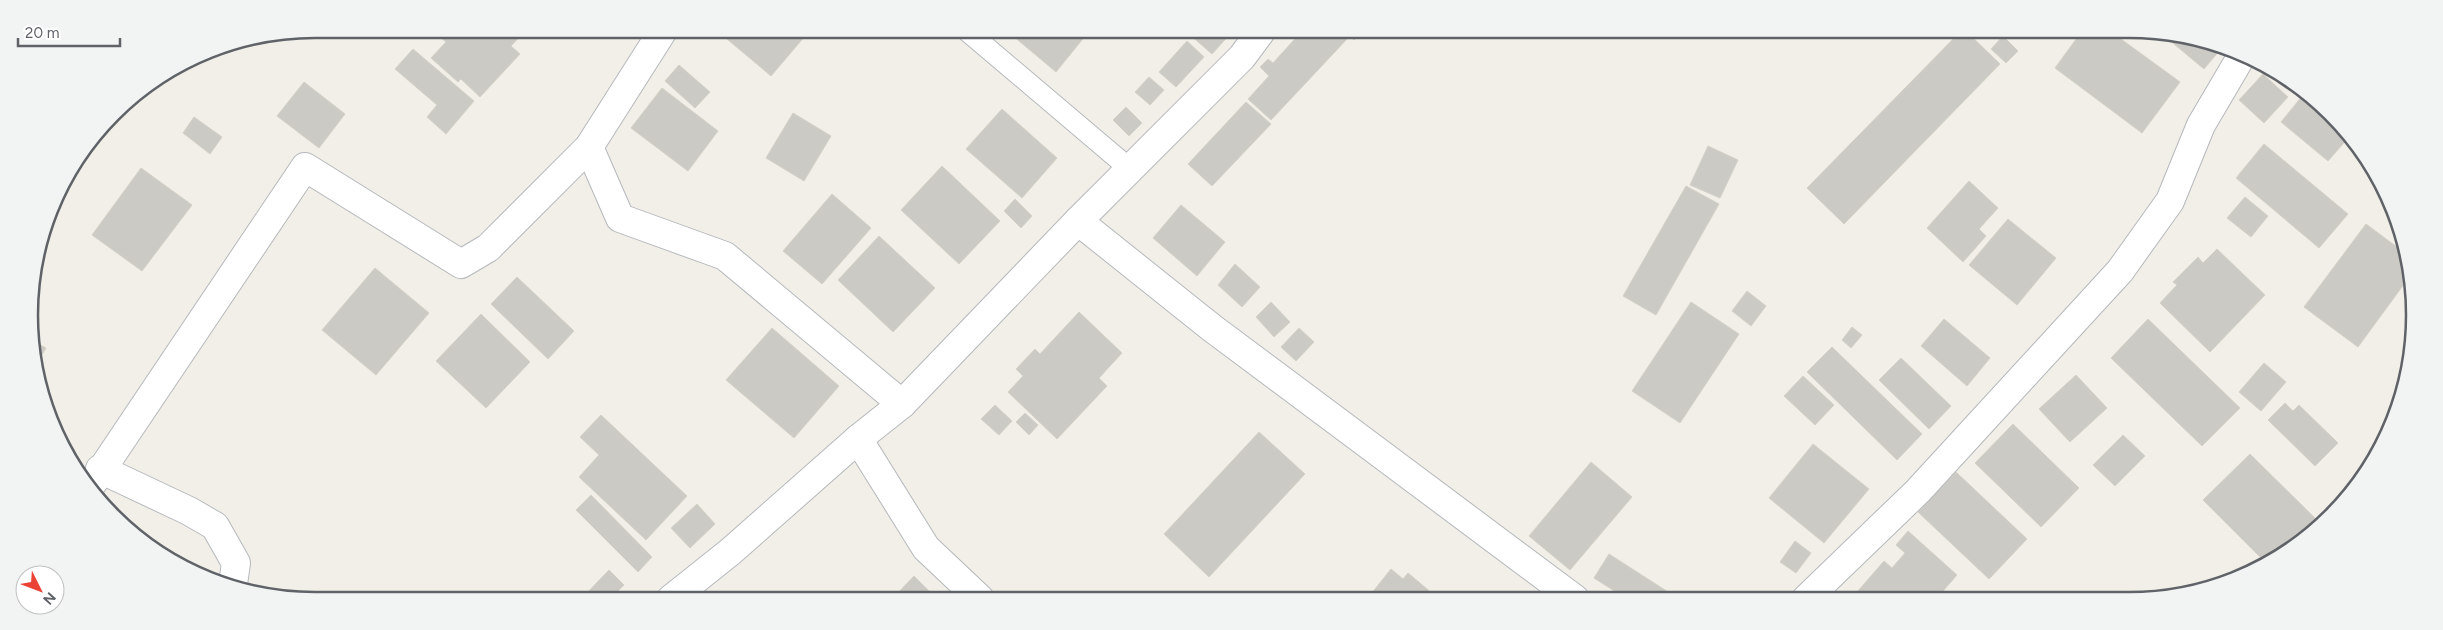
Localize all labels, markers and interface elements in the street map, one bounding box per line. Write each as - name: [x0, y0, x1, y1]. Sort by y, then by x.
- scale bar: [18, 15, 120, 47]
- text: 20 m: [25, 24, 59, 42]
- north arrow: [15, 565, 65, 615]
- text: N: [39, 589, 59, 608]

